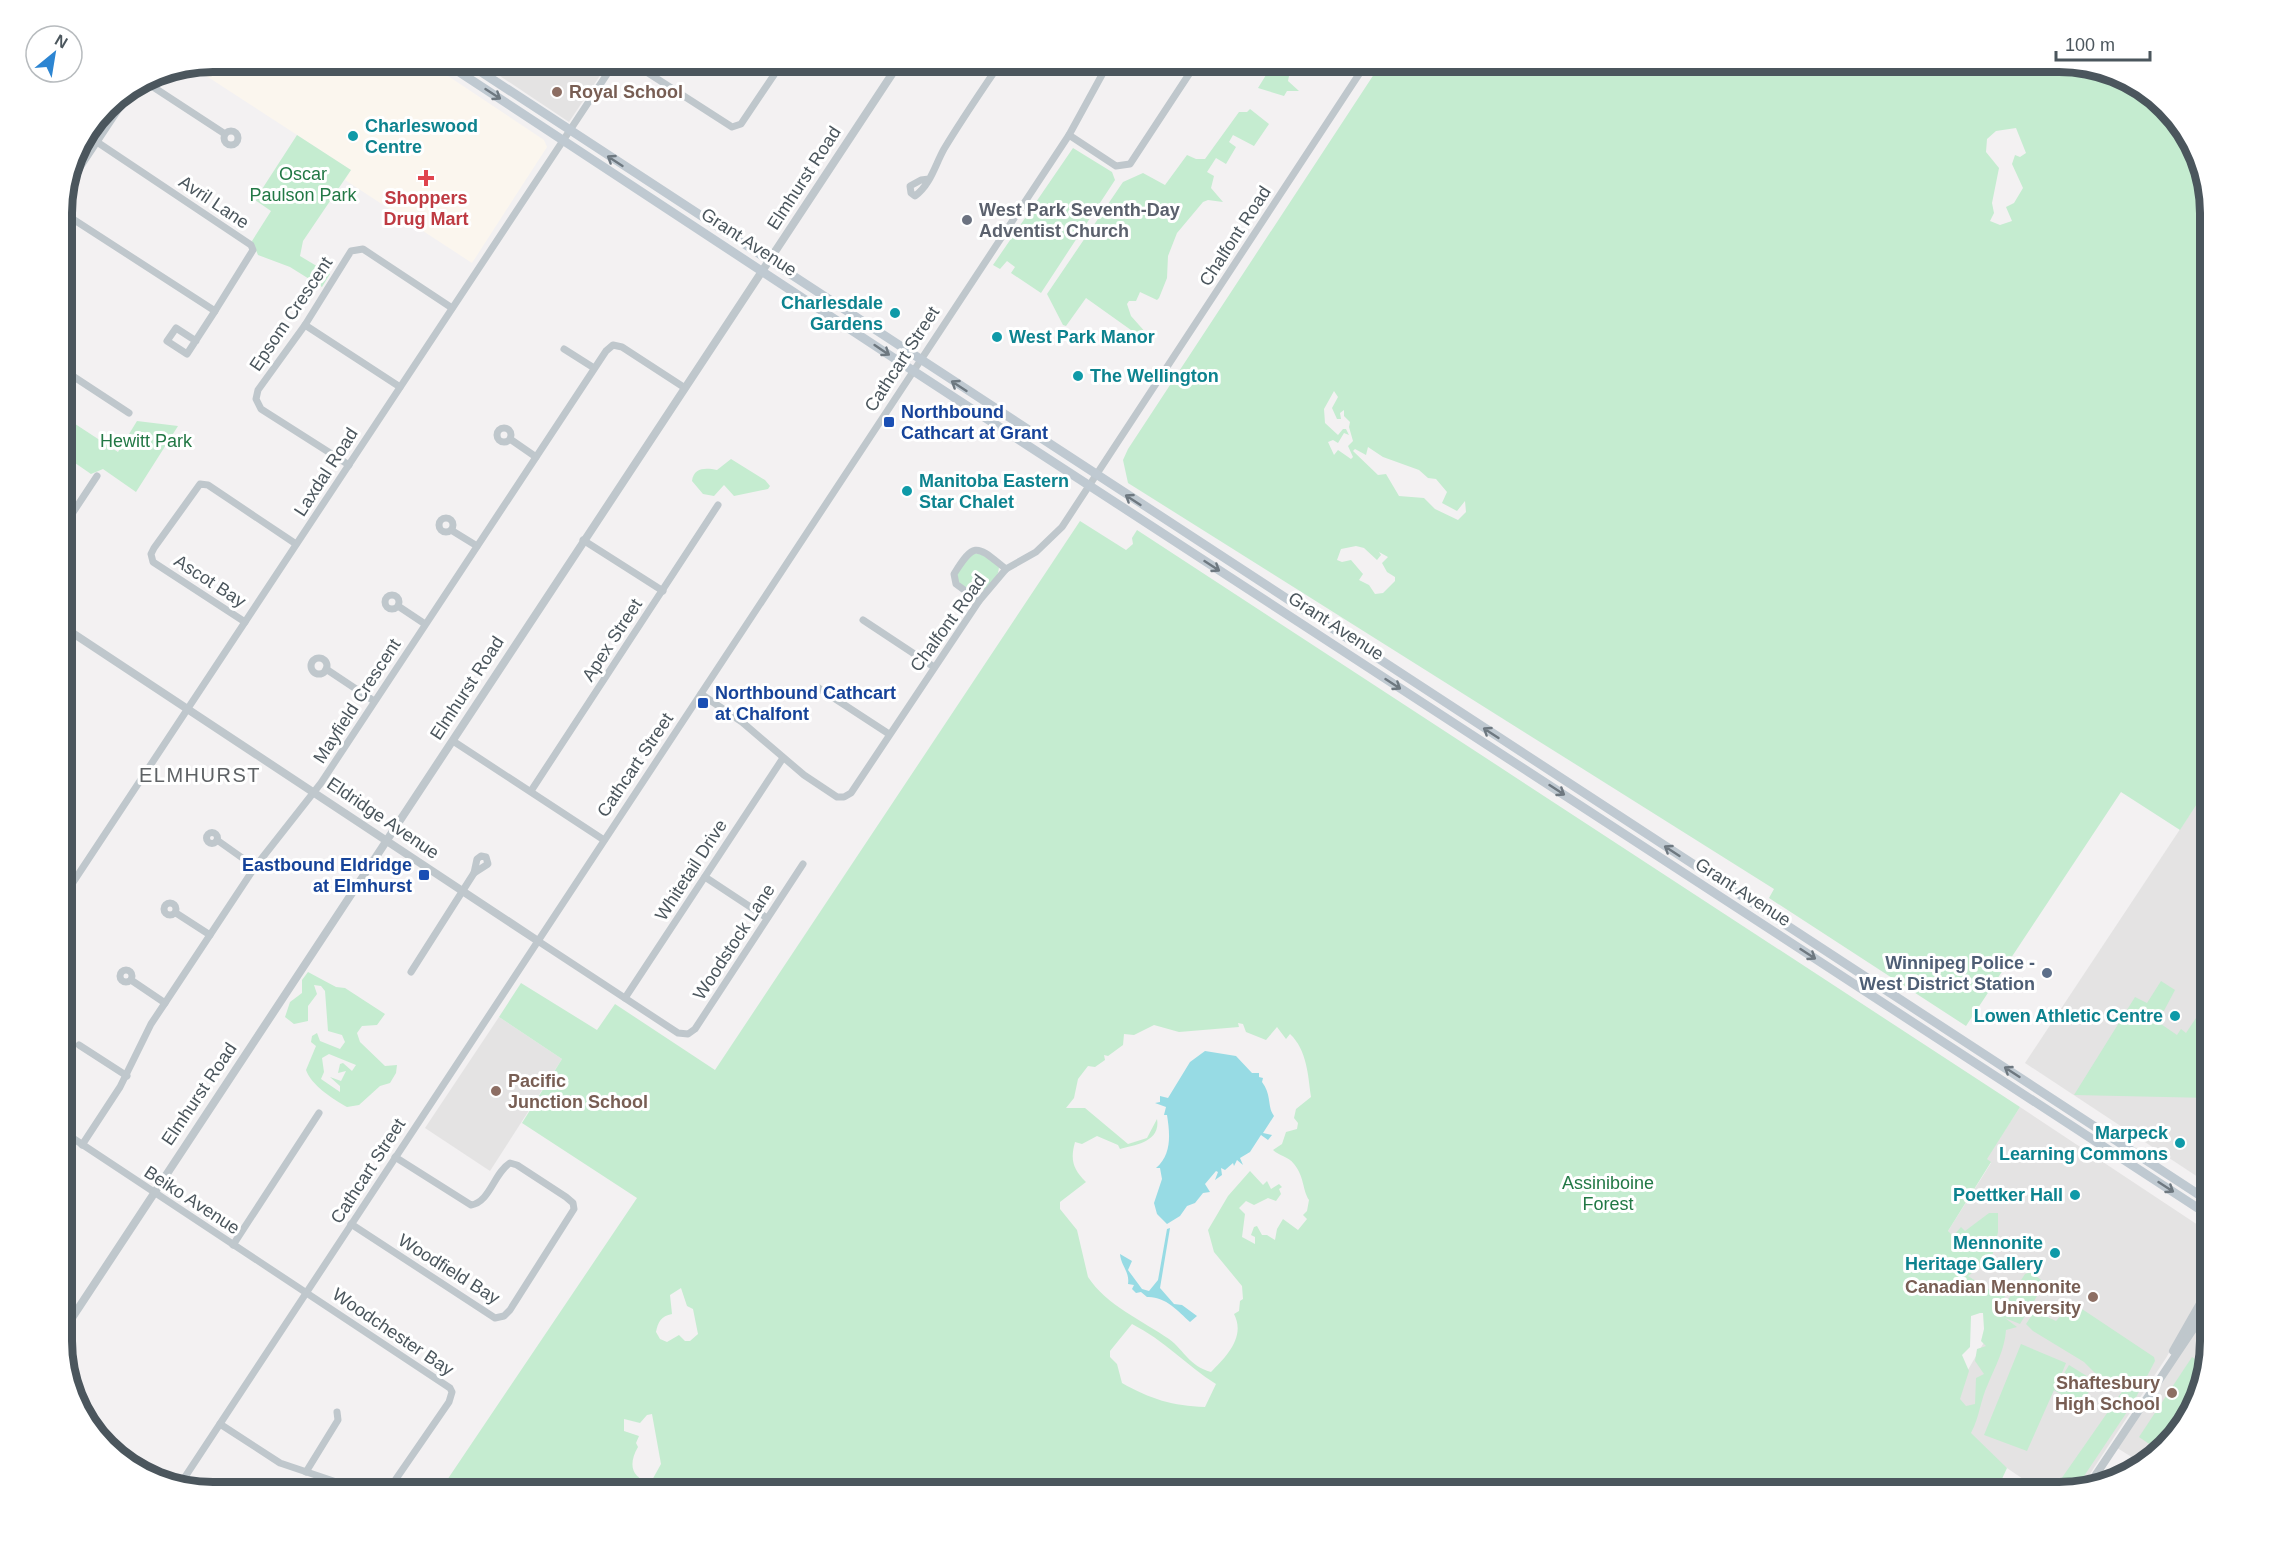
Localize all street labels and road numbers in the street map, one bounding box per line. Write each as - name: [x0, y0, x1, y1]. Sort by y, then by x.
- street label: Elmhurst Road: [763, 123, 845, 233]
- street label: Avril Lane: [175, 171, 253, 233]
- street label: Chalfont Road: [1195, 182, 1275, 290]
- street label: Grant Avenue: [698, 204, 800, 280]
- street label: Epsom Crescent: [246, 253, 336, 375]
- street label: Cathcart Street: [861, 303, 943, 415]
- street label: Laxdal Road: [290, 424, 362, 520]
- street label: Ascot Bay: [171, 551, 249, 611]
- street label: Chalfont Road: [906, 571, 990, 675]
- street label: Grant Avenue: [1285, 588, 1387, 664]
- street label: Apex Street: [578, 595, 646, 685]
- street label: Elmhurst Road: [426, 633, 508, 743]
- street label: Mayfield Crescent: [309, 635, 405, 767]
- street label: Cathcart Street: [593, 709, 677, 821]
- street label: Eldridge Avenue: [323, 773, 443, 863]
- street label: Whitetail Drive: [651, 816, 731, 924]
- street label: Grant Avenue: [1692, 854, 1794, 930]
- street label: Woodstock Lane: [689, 880, 779, 1004]
- street label: Elmhurst Road: [157, 1039, 241, 1149]
- street label: Cathcart Street: [327, 1115, 409, 1227]
- street label: Beiko Avenue: [141, 1162, 243, 1238]
- street label: Woodfield Bay: [395, 1230, 503, 1308]
- street label: Woodchester Bay: [329, 1284, 457, 1380]

